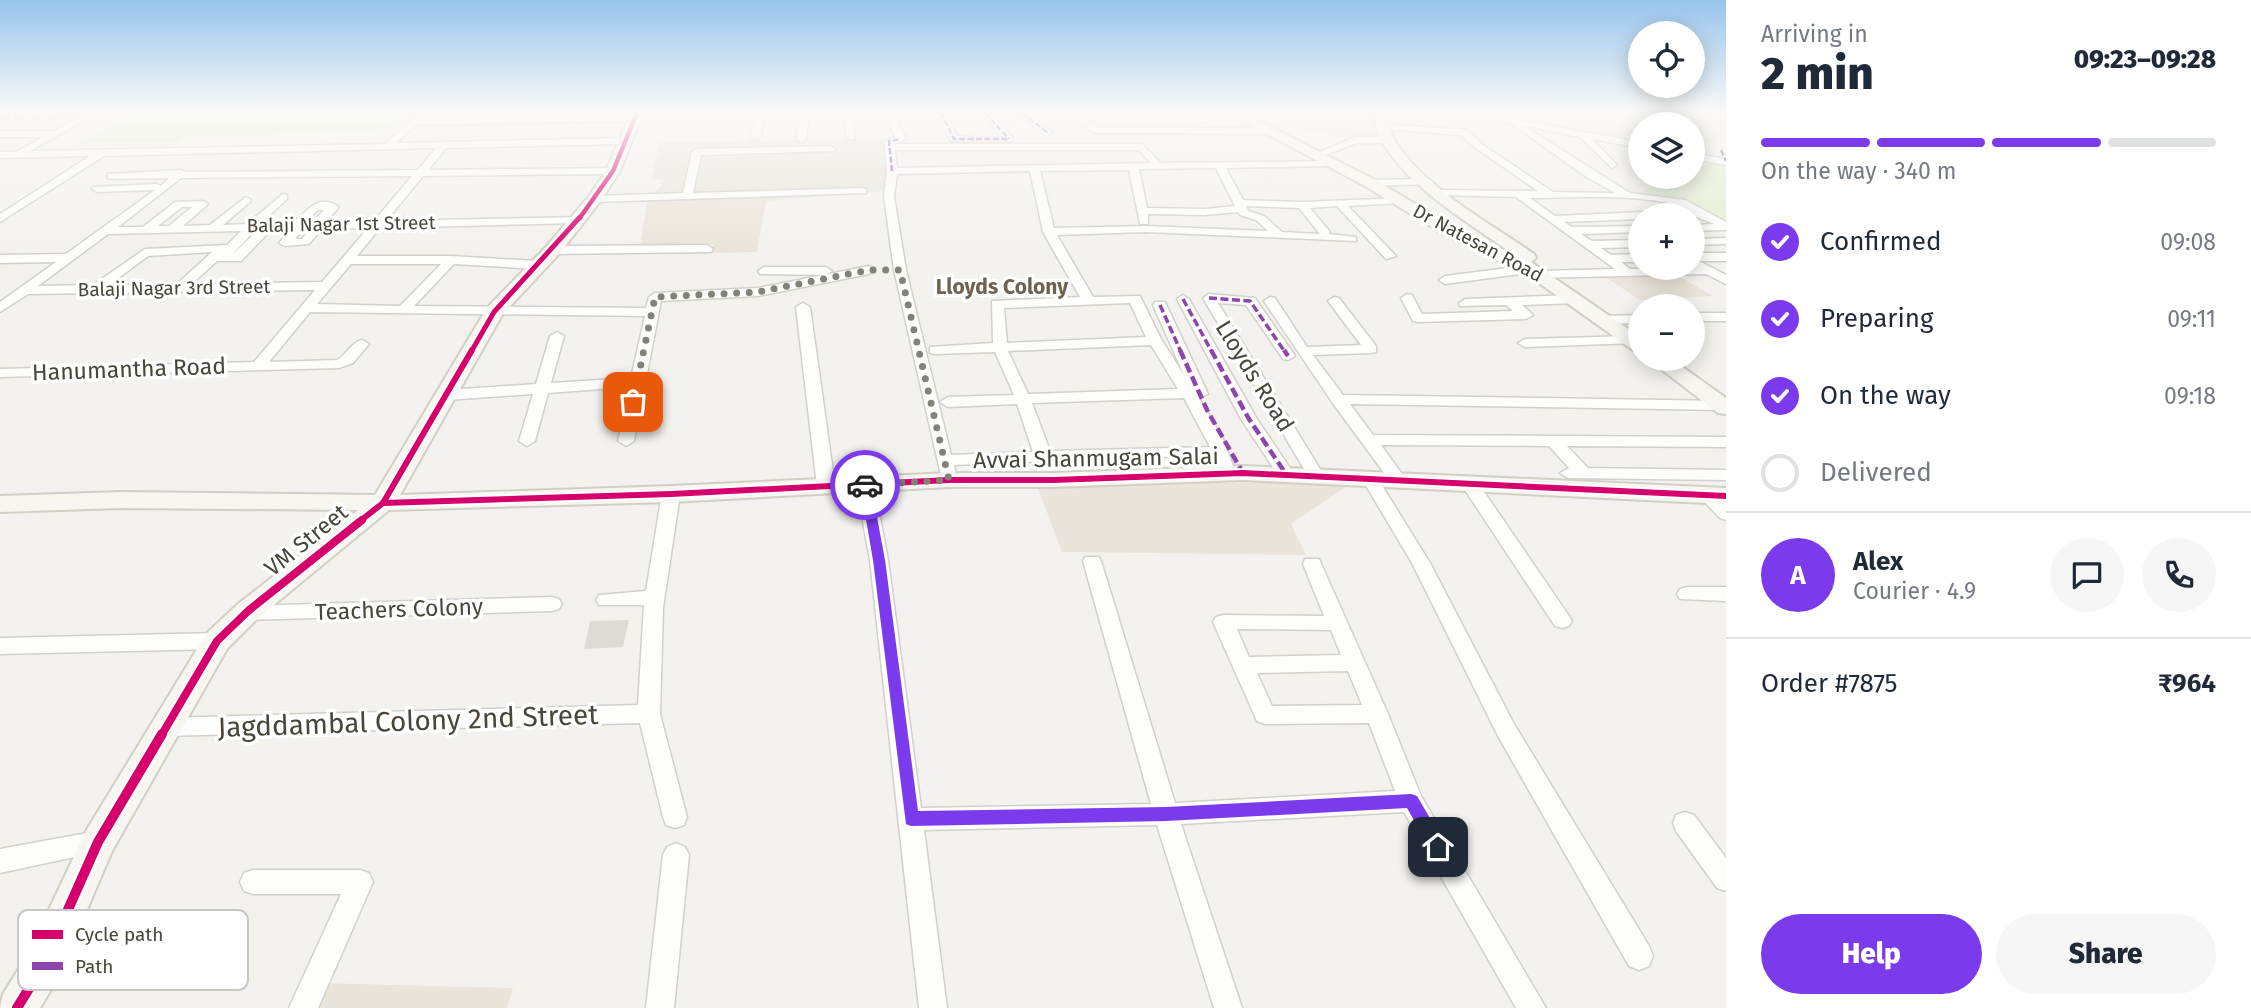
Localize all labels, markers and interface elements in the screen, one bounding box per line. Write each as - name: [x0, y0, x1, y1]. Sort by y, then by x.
- text: Arriving in: [1761, 20, 1868, 48]
- map controls: [1628, 21, 1705, 371]
- button: locate: [1628, 21, 1705, 98]
- text: 09:23–09:28: [2074, 44, 2216, 75]
- text: 2 min: [1761, 46, 1874, 101]
- button: layers: [1628, 112, 1705, 189]
- text: On the way · 340 m: [1761, 157, 1957, 185]
- street label: Dr Natesan Road: [1409, 199, 1547, 287]
- button: +: [1628, 203, 1705, 280]
- street label: Balaji Nagar 1st Street: [246, 211, 436, 237]
- icon: check: [1761, 223, 1799, 261]
- text: Confirmed: [1820, 226, 1941, 257]
- text: 09:08: [2160, 228, 2216, 256]
- district label: Lloyds Colony: [936, 274, 1068, 300]
- street label: Balaji Nagar 3rd Street: [78, 275, 271, 301]
- button: −: [1628, 294, 1705, 371]
- icon: check: [1761, 300, 1799, 338]
- text: Preparing: [1820, 303, 1933, 334]
- text: 09:11: [2167, 305, 2216, 333]
- street label: Lloyds Road: [1210, 315, 1300, 437]
- street label: Hanumantha Road: [31, 352, 227, 386]
- pin: [603, 372, 663, 432]
- icon: check: [1761, 377, 1799, 415]
- text: On the way: [1820, 380, 1951, 411]
- text: 09:18: [2164, 382, 2216, 410]
- icon: bag: [614, 383, 652, 421]
- street label: Avvai Shanmugam Salai: [973, 442, 1219, 474]
- courier: [830, 450, 900, 520]
- text: Delivered: [1820, 457, 1932, 488]
- icon: car: [846, 466, 884, 504]
- street label: VM Street: [259, 498, 354, 582]
- button: chat: [2050, 538, 2124, 612]
- button: phone: [2142, 538, 2216, 612]
- text: Alex: [1853, 546, 1903, 577]
- text: A: [1790, 560, 1806, 591]
- text: Courier · 4.9: [1853, 577, 1976, 605]
- street label: Teachers Colony: [314, 592, 484, 626]
- text: Order #7875: [1761, 668, 1898, 699]
- text: ₹964: [2158, 668, 2216, 699]
- street label: Jagddambal Colony 2nd Street: [217, 698, 600, 744]
- pin: [1408, 817, 1468, 877]
- icon: home: [1419, 828, 1457, 866]
- legend: [18, 910, 248, 990]
- button: Help: [1761, 914, 1982, 994]
- button: Share: [1996, 914, 2216, 994]
- text: Cycle path: [75, 923, 163, 946]
- text: Path: [75, 955, 113, 978]

